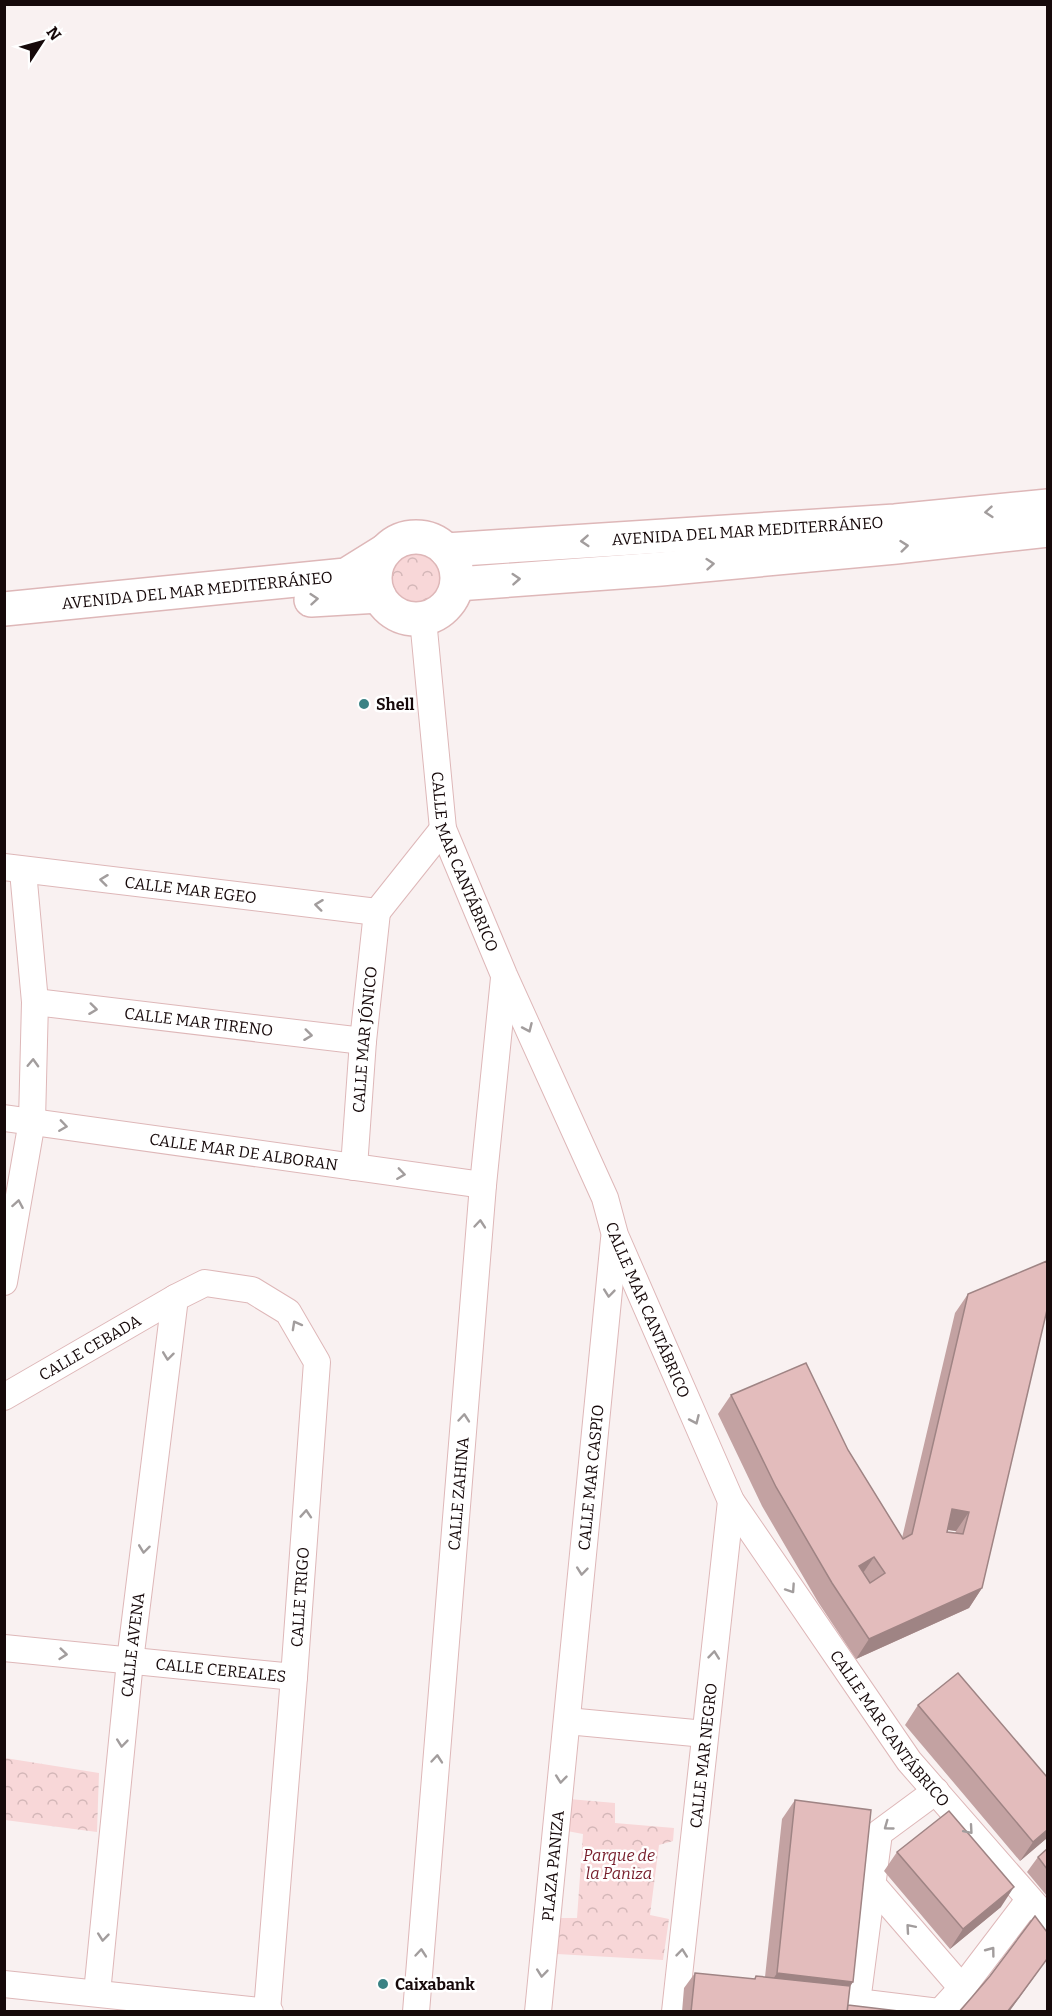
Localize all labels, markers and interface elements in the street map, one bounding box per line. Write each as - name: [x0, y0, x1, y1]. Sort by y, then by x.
- north arrow: [12, 12, 72, 72]
- text: N: [42, 23, 65, 44]
- one-way arrow: [985, 505, 994, 518]
- street label: AVENIDA DEL MAR MEDITERRÁNEO: [611, 512, 884, 549]
- one-way arrow: [581, 534, 590, 547]
- one-way arrow: [900, 540, 909, 553]
- one-way arrow: [706, 558, 715, 571]
- street label: AVENIDA DEL MAR MEDITERRÁNEO: [61, 567, 333, 613]
- one-way arrow: [511, 572, 520, 585]
- one-way arrow: [309, 593, 318, 606]
- place label: Shell: [376, 695, 414, 714]
- marker: Shell: [357, 697, 371, 711]
- street label: CALLE MAR CANTÁBRICO: [428, 771, 503, 954]
- street label: CALLE MAR EGEO: [124, 872, 258, 907]
- one-way arrow: [100, 874, 109, 887]
- one-way arrow: [314, 899, 324, 912]
- street label: CALLE MAR JÓNICO: [348, 965, 381, 1113]
- one-way arrow: [89, 1002, 98, 1014]
- street label: CALLE MAR TIRENO: [123, 1003, 274, 1040]
- one-way arrow: [521, 1022, 533, 1033]
- one-way arrow: [303, 1028, 312, 1040]
- one-way arrow: [27, 1058, 40, 1067]
- one-way arrow: [58, 1119, 67, 1131]
- street label: CALLE MAR DE ALBORAN: [148, 1129, 339, 1174]
- one-way arrow: [397, 1167, 406, 1179]
- one-way arrow: [11, 1199, 23, 1208]
- one-way arrow: [473, 1219, 486, 1228]
- street label: CALLE MAR CANTÁBRICO: [602, 1220, 694, 1401]
- one-way arrow: [603, 1289, 616, 1298]
- street label: CALLE CEBADA: [35, 1310, 145, 1384]
- one-way arrow: [292, 1321, 303, 1331]
- one-way arrow: [162, 1351, 175, 1360]
- street label: CALLE MAR CASPIO: [574, 1404, 607, 1551]
- one-way arrow: [457, 1413, 470, 1422]
- one-way arrow: [688, 1413, 700, 1424]
- street label: CALLE ZAHINA: [444, 1436, 472, 1551]
- one-way arrow: [299, 1509, 312, 1519]
- one-way arrow: [138, 1545, 151, 1554]
- street label: CALLE TRIGO: [287, 1546, 313, 1648]
- one-way arrow: [576, 1567, 589, 1576]
- one-way arrow: [784, 1582, 795, 1593]
- street label: CALLE AVENA: [117, 1591, 148, 1698]
- street label: CALLE MAR CANTÁBRICO: [826, 1646, 954, 1810]
- one-way arrow: [58, 1647, 67, 1660]
- one-way arrow: [707, 1651, 720, 1660]
- street label: CALLE CEREALES: [155, 1654, 287, 1686]
- street label: CALLE MAR NEGRO: [686, 1682, 721, 1829]
- one-way arrow: [116, 1739, 129, 1748]
- one-way arrow: [430, 1754, 443, 1763]
- one-way arrow: [555, 1774, 568, 1783]
- street label: PLAZA PANIZA: [537, 1809, 567, 1922]
- one-way arrow: [884, 1818, 895, 1829]
- one-way arrow: [962, 1823, 973, 1834]
- park label: Parque de la Paniza: [583, 1846, 655, 1883]
- one-way arrow: [906, 1924, 917, 1935]
- one-way arrow: [97, 1933, 110, 1942]
- one-way arrow: [983, 1946, 994, 1957]
- one-way arrow: [414, 1949, 427, 1958]
- one-way arrow: [675, 1949, 688, 1958]
- one-way arrow: [536, 1968, 549, 1978]
- place label: Caixabank: [395, 1975, 475, 1994]
- marker: Caixabank: [376, 1977, 390, 1991]

